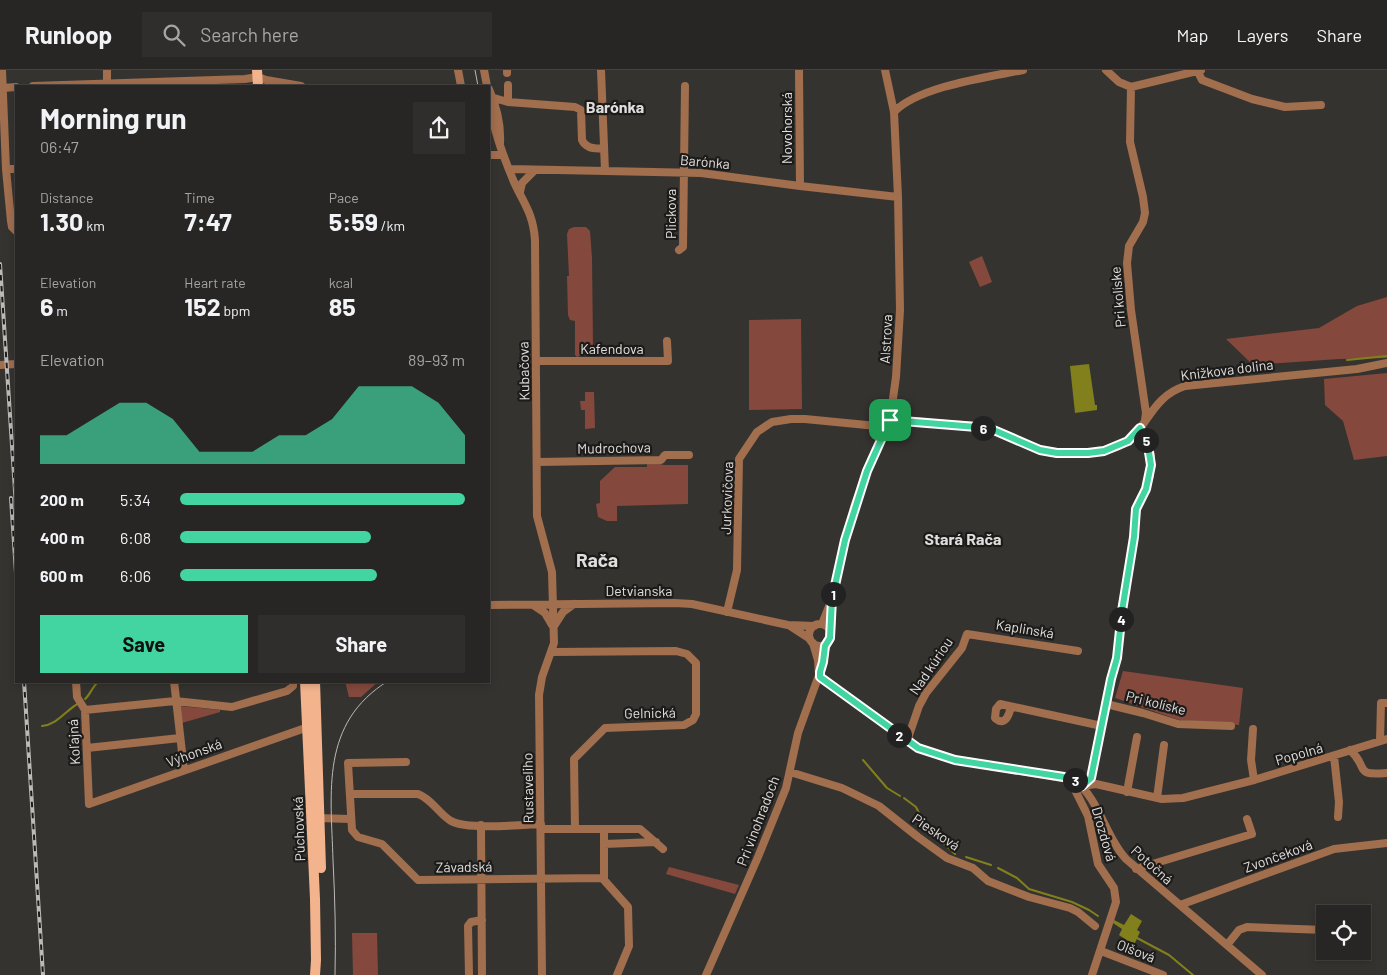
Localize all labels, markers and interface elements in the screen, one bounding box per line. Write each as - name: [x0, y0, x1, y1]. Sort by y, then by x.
- search box: [142, 12, 492, 57]
- text: Runloop: [25, 20, 112, 49]
- icon: search: [160, 21, 188, 49]
- text: Search here: [200, 23, 299, 46]
- text: Map: [1176, 24, 1208, 46]
- text: Layers: [1236, 24, 1289, 46]
- text: Share: [1317, 24, 1362, 46]
- street label: Novohorská: [778, 92, 795, 164]
- district label: Barónka: [586, 97, 644, 116]
- text: Morning run: [40, 101, 187, 135]
- button: share: [413, 102, 465, 154]
- text: 06:47: [40, 137, 79, 156]
- street label: Barónka: [679, 151, 731, 172]
- text: Distance: [40, 189, 93, 206]
- text: Time: [184, 189, 215, 206]
- text: Pace: [329, 189, 359, 206]
- street label: Plickova: [662, 189, 679, 239]
- text: 1.30: [40, 206, 83, 236]
- text: 7:47: [184, 206, 232, 236]
- text: 5:59: [329, 206, 378, 236]
- text: km: [83, 217, 105, 234]
- text: /km: [378, 217, 405, 234]
- street label: Pri kolíske: [1106, 266, 1129, 328]
- text: Elevation: [40, 274, 96, 291]
- text: Heart rate: [184, 274, 246, 291]
- text: kcal: [329, 274, 353, 291]
- text: 6: [40, 291, 53, 321]
- text: 152: [184, 291, 221, 321]
- text: 85: [329, 291, 356, 321]
- text: m: [53, 302, 68, 319]
- text: bpm: [221, 302, 250, 319]
- street label: Alstrova: [876, 314, 895, 364]
- street label: Kafendova: [580, 340, 644, 357]
- street label: Kubačova: [514, 341, 533, 401]
- text: Elevation: [40, 350, 104, 369]
- text: 89–93 m: [408, 350, 465, 369]
- street label: Knižkova dolina: [1180, 355, 1274, 384]
- pin: [869, 399, 911, 441]
- icon: arrive: [876, 406, 904, 434]
- pin: 6: [970, 416, 996, 440]
- text: 6: [980, 420, 987, 437]
- pin: 5: [1134, 428, 1158, 452]
- text: 5: [1143, 432, 1150, 449]
- street label: Mudrochova: [577, 438, 651, 457]
- street label: Jurkovičova: [717, 461, 736, 535]
- text: 200 m: [40, 490, 84, 509]
- text: 5:34: [120, 490, 151, 509]
- text: 400 m: [40, 528, 84, 547]
- text: 6:08: [120, 528, 151, 547]
- district label: Stará Rača: [924, 529, 1002, 548]
- district label: Rača: [576, 548, 618, 571]
- text: 600 m: [40, 566, 83, 585]
- text: 6:06: [120, 566, 151, 585]
- street label: Detvianska: [606, 582, 672, 599]
- pin: 1: [820, 582, 846, 606]
- text: 1: [831, 586, 836, 603]
- pin: 4: [1108, 606, 1134, 632]
- text: 4: [1117, 611, 1126, 628]
- button: Save: [40, 615, 248, 673]
- button: Share: [258, 615, 465, 673]
- street label: Kaplinská: [995, 616, 1055, 641]
- street label: Nad kúriou: [905, 634, 956, 698]
- street label: Pri kolíske: [1124, 687, 1188, 718]
- street label: Gelnická: [624, 704, 676, 721]
- street label: Koľajná: [64, 719, 83, 765]
- pin: 2: [886, 722, 912, 748]
- text: 2: [896, 727, 903, 744]
- street label: Výhonská: [164, 735, 224, 770]
- street label: Popolná: [1273, 739, 1325, 768]
- street label: Rustaveliho: [518, 753, 537, 824]
- pin: 3: [1062, 768, 1088, 792]
- text: 3: [1072, 772, 1079, 789]
- street label: Pri vinohradoch: [733, 773, 782, 868]
- street label: Púchovská: [289, 796, 308, 862]
- street label: Drozdová: [1089, 805, 1120, 863]
- street label: Piesková: [909, 810, 963, 854]
- street label: Zvončeková: [1241, 835, 1314, 876]
- street label: Potočná: [1128, 842, 1177, 888]
- street label: Závadská: [435, 858, 493, 875]
- map controls: [1316, 905, 1371, 960]
- button: locate: [1316, 905, 1371, 960]
- street label: Olšová: [1115, 935, 1158, 966]

